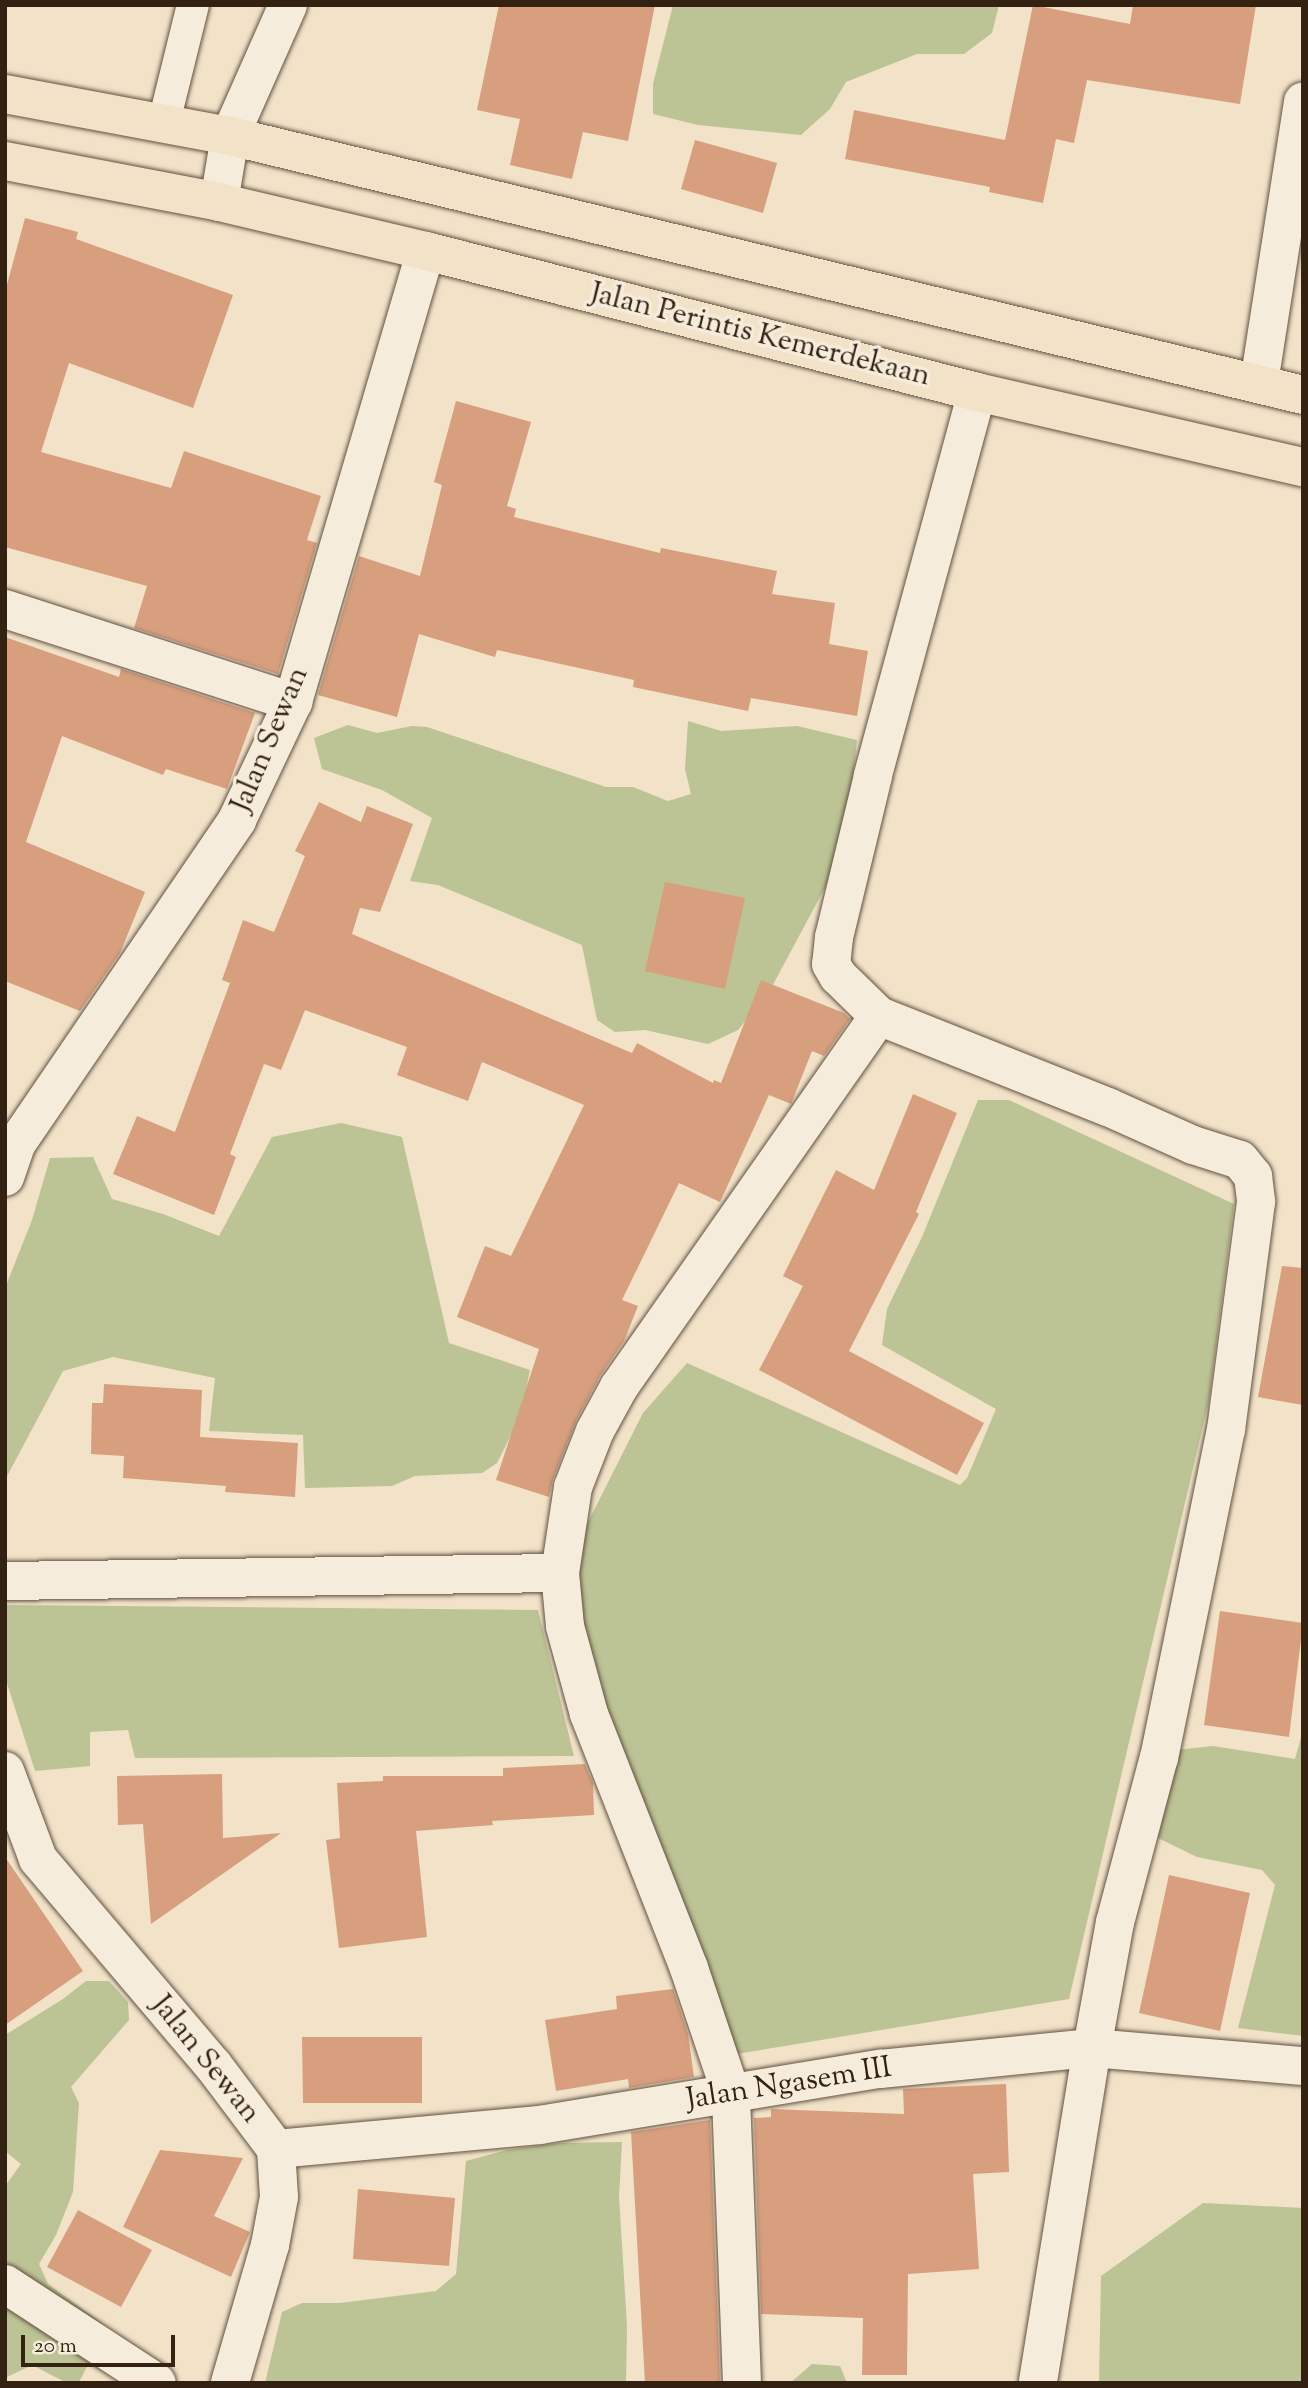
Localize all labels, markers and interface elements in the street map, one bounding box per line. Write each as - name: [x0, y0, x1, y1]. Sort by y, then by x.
- street label: Jalan Perintis Kemerdekaan: [586, 276, 934, 396]
- street label: Jalan Sewan: [224, 662, 318, 818]
- street label: Jalan Sewan: [142, 1989, 268, 2131]
- street label: Jalan Ngasem III: [684, 2051, 894, 2119]
- scale bar: [24, 2322, 178, 2366]
- text: 20 m: [34, 2332, 77, 2362]

